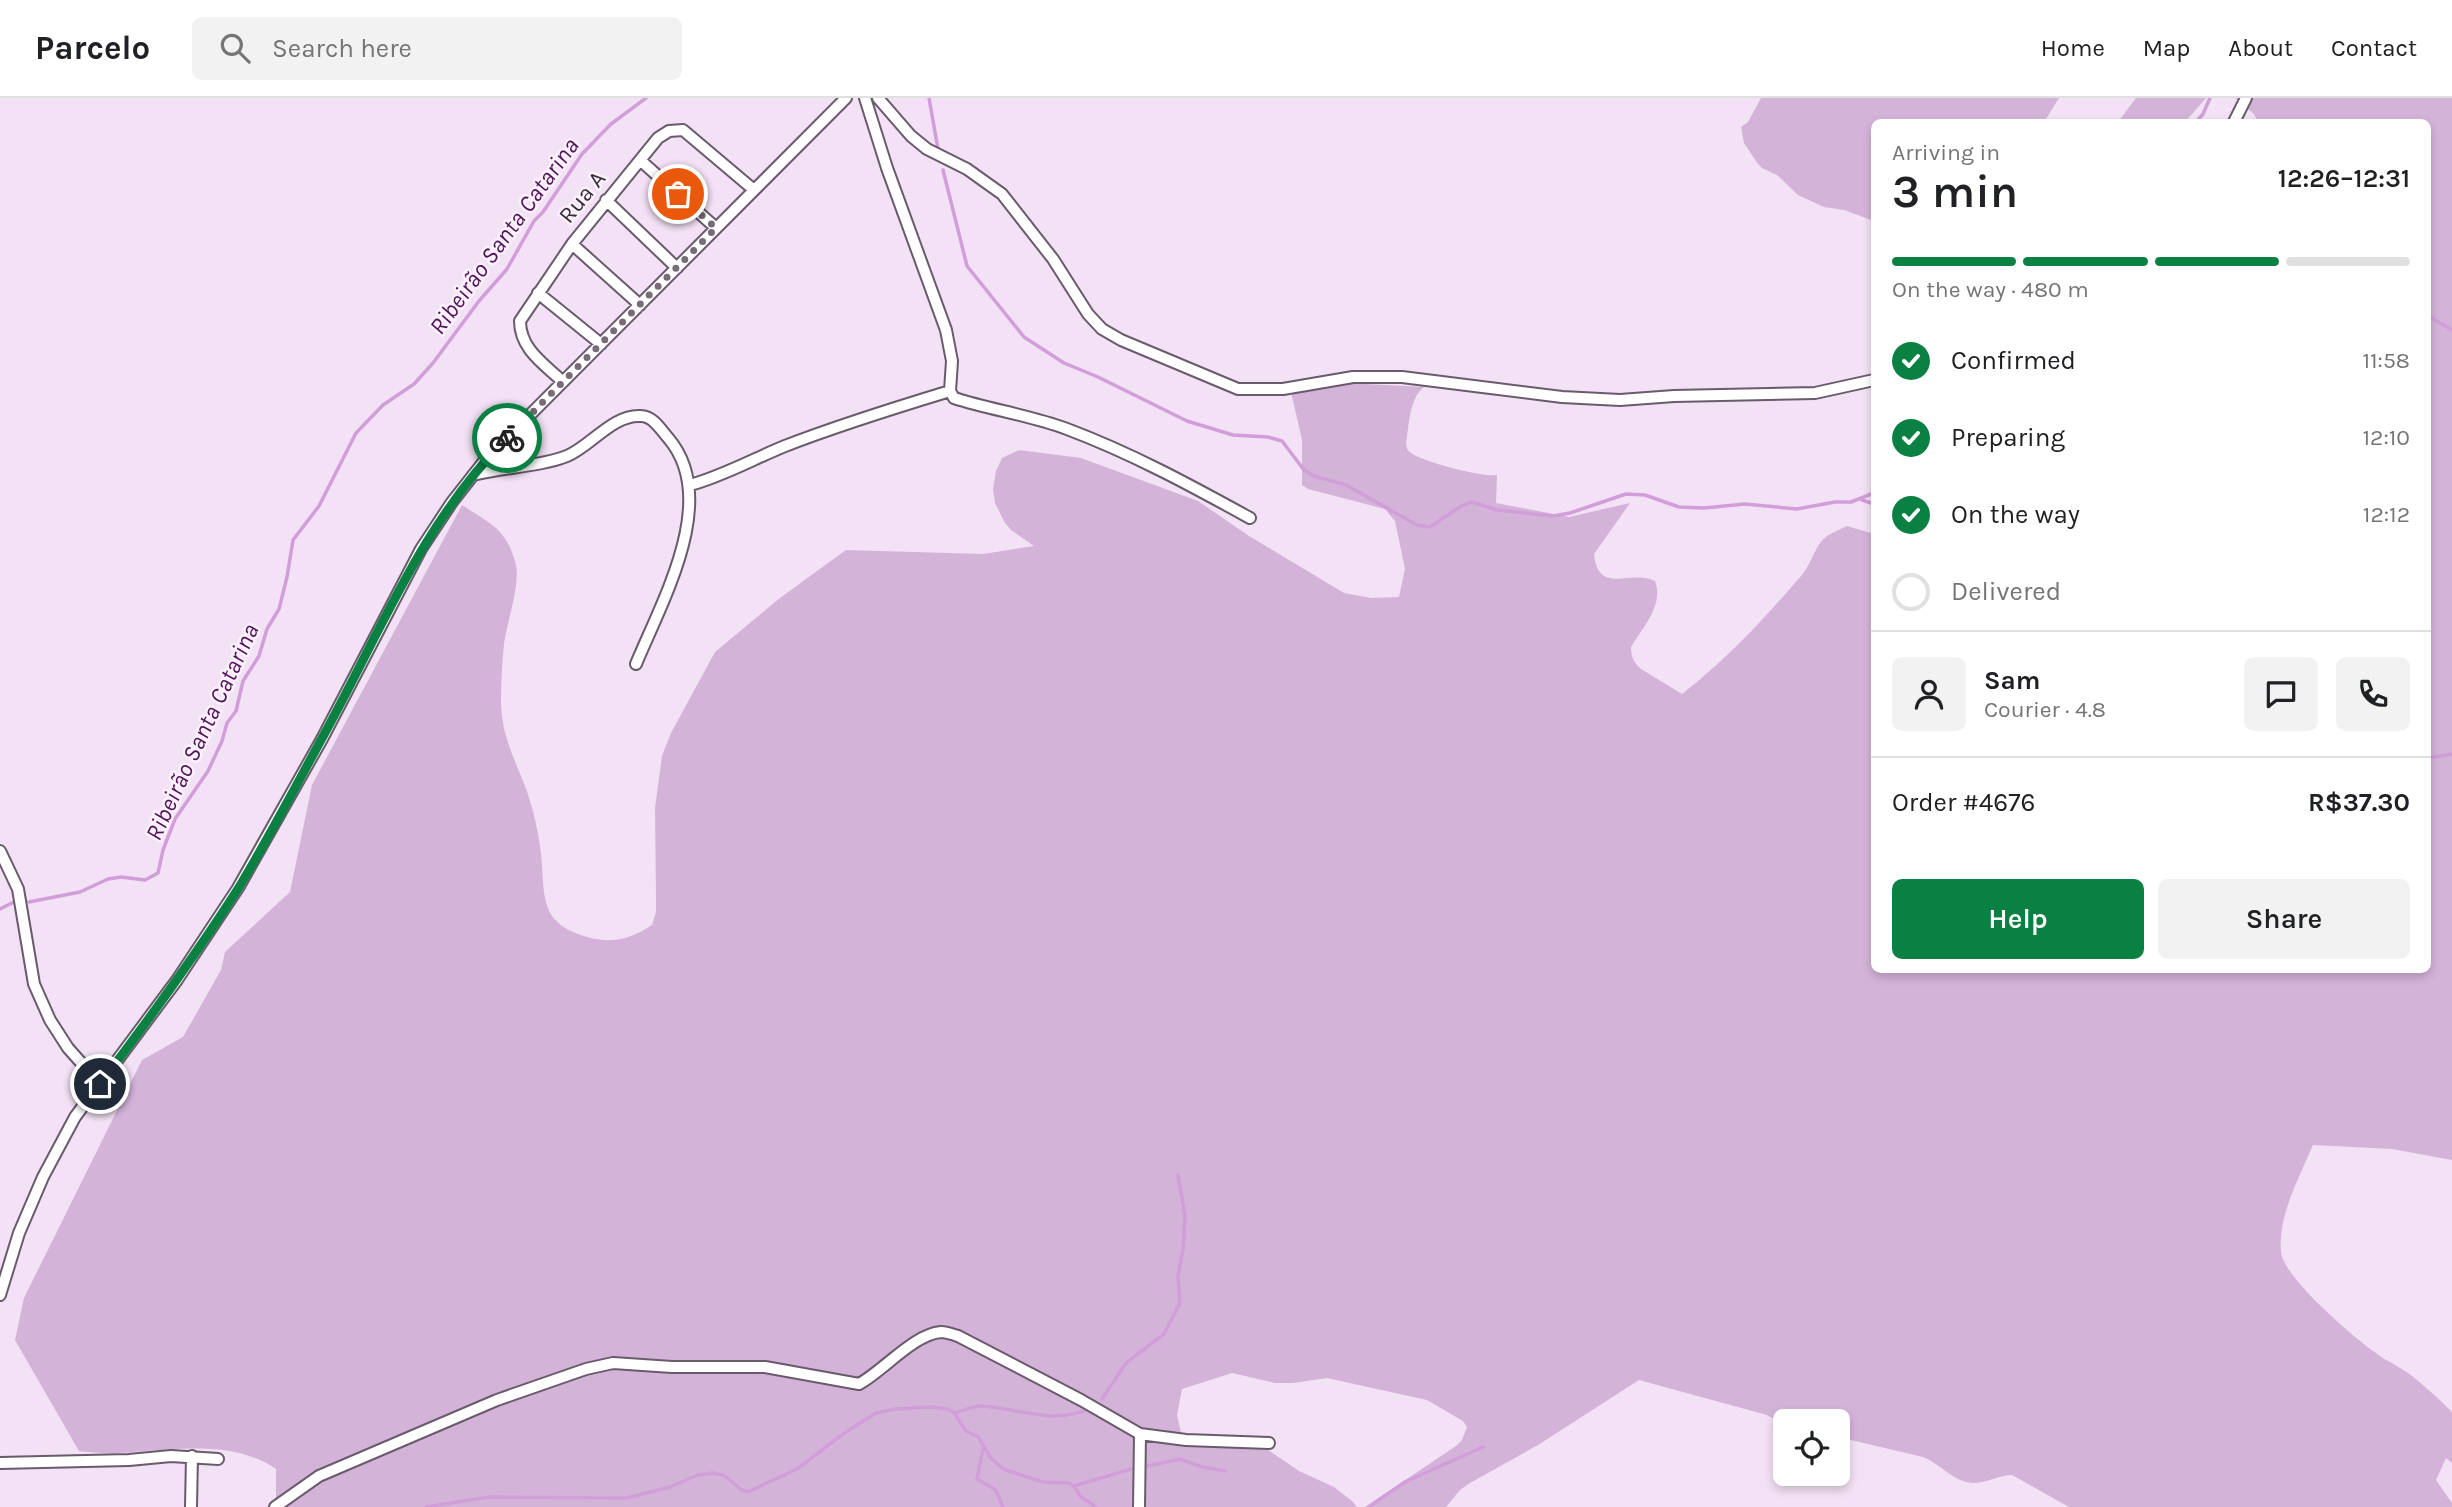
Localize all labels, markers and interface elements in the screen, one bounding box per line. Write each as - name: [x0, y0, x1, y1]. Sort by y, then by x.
- search box: [192, 17, 682, 80]
- text: Parcelo: [35, 29, 150, 67]
- icon: search: [216, 29, 254, 67]
- text: Search here: [272, 33, 412, 64]
- text: Home: [2041, 34, 2105, 62]
- text: Map: [2143, 34, 2190, 62]
- text: About: [2228, 34, 2293, 62]
- text: Contact: [2331, 34, 2417, 62]
- water label: Ribeirão Santa Catarina: [423, 132, 585, 340]
- text: Arriving in: [1892, 139, 2000, 166]
- text: 12:26–12:31: [2278, 163, 2410, 194]
- pin: [648, 164, 708, 224]
- street label: Rua A: [553, 165, 611, 229]
- text: 3 min: [1892, 165, 2018, 219]
- icon: bag: [659, 175, 697, 213]
- text: On the way · 480 m: [1892, 276, 2089, 303]
- icon: check: [1892, 342, 1930, 380]
- text: Confirmed: [1951, 345, 2076, 376]
- text: 11:58: [2362, 347, 2410, 374]
- courier: [472, 403, 542, 473]
- icon: bike: [488, 419, 526, 457]
- icon: check: [1892, 419, 1930, 457]
- text: Preparing: [1951, 422, 2065, 453]
- text: 12:10: [2363, 424, 2410, 451]
- icon: check: [1892, 496, 1930, 534]
- text: On the way: [1951, 499, 2080, 530]
- text: 12:12: [2363, 501, 2410, 528]
- text: Delivered: [1951, 576, 2061, 607]
- water label: Ribeirão Santa Catarina: [139, 619, 265, 845]
- button: person: [1892, 657, 1966, 731]
- button: chat: [2244, 657, 2318, 731]
- button: phone: [2336, 657, 2410, 731]
- text: Sam: [1984, 665, 2040, 696]
- text: Courier · 4.8: [1984, 696, 2106, 723]
- text: Order #4676: [1892, 787, 2035, 818]
- text: R$37.30: [2308, 787, 2410, 818]
- button: Help: [1892, 879, 2144, 959]
- button: Share: [2158, 879, 2410, 959]
- pin: [70, 1054, 130, 1114]
- icon: home: [81, 1065, 119, 1103]
- map controls: [1773, 1409, 1850, 1486]
- button: locate: [1773, 1409, 1850, 1486]

